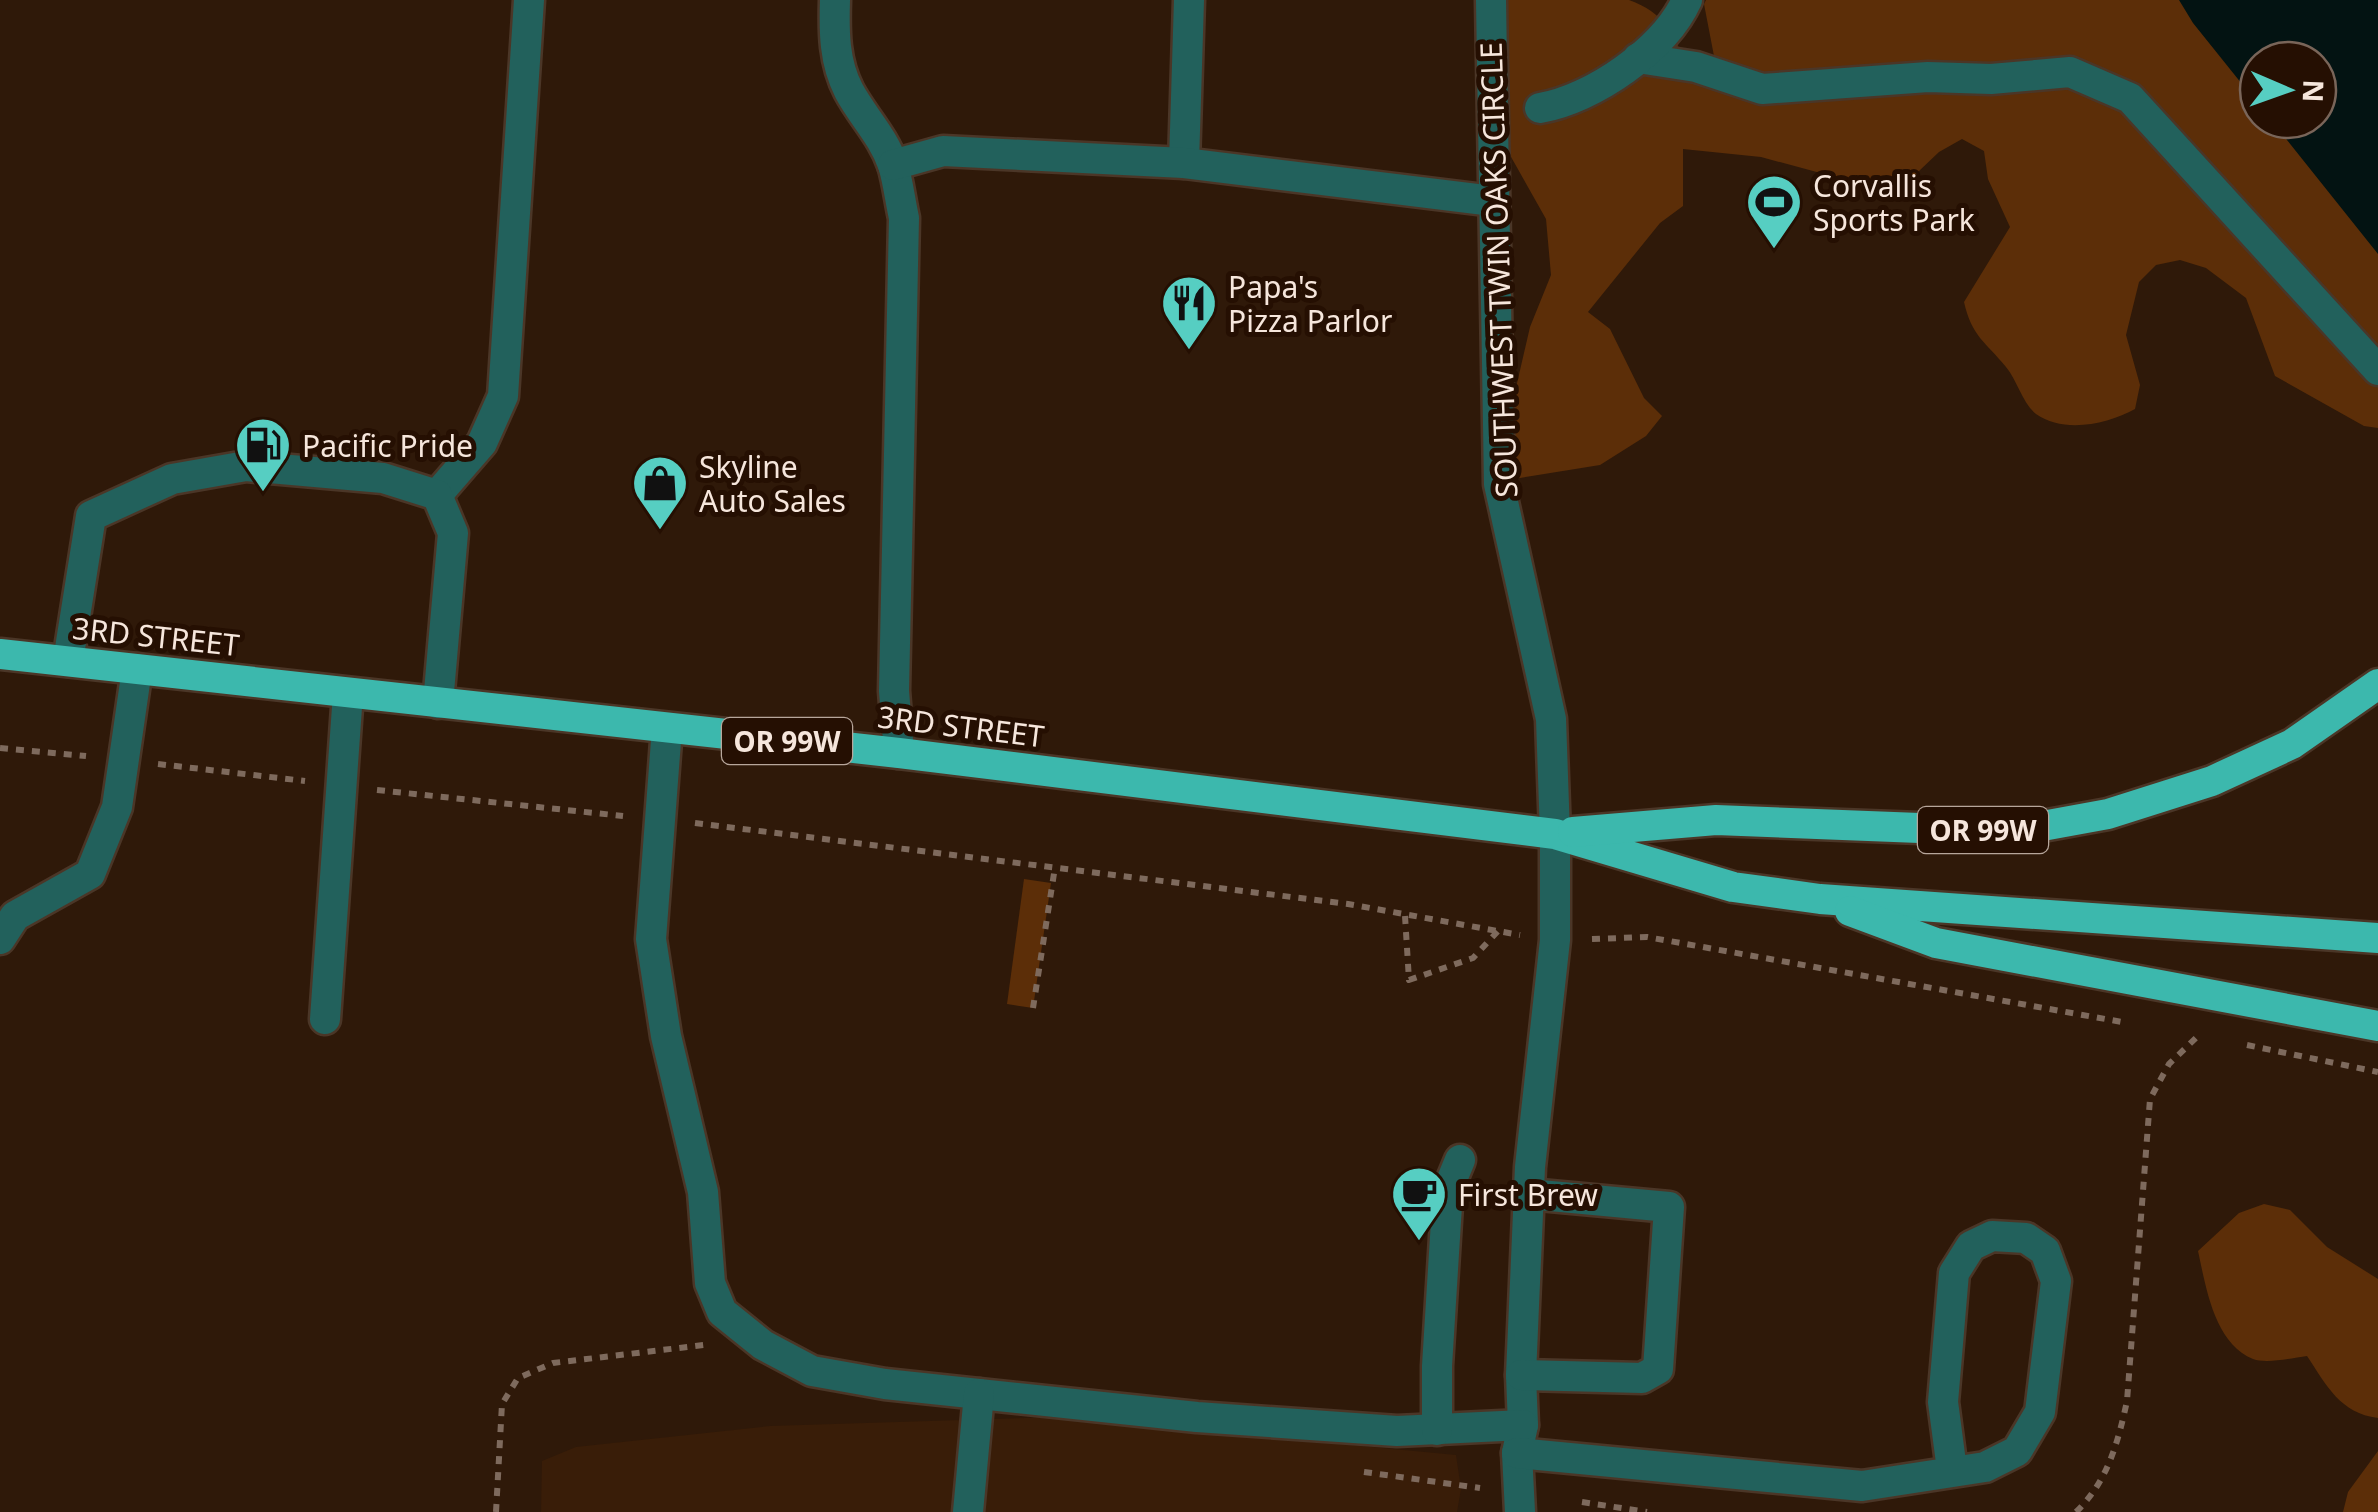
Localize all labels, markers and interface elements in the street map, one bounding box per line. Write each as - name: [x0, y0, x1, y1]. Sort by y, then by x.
- north arrow: [2238, 40, 2338, 140]
- street label: SOUTHWEST TWIN OAKS CIRCLE: [1470, 42, 1526, 498]
- text: N: [2295, 79, 2333, 103]
- place label: Corvallis Sports Park: [1813, 165, 1975, 240]
- sports icon: Corvallis Sports Park: [1744, 172, 1804, 251]
- place label: Papa's Pizza Parlor: [1228, 266, 1392, 341]
- restaurant icon: Papa's Pizza Parlor: [1159, 273, 1219, 352]
- fuel station icon: Pacific Pride: [233, 415, 293, 494]
- place label: Pacific Pride: [302, 425, 473, 466]
- place label: Skyline Auto Sales: [699, 446, 846, 521]
- shop icon: Skyline Auto Sales: [630, 453, 690, 532]
- street label: 3RD STREET: [71, 607, 242, 665]
- street label: 3RD STREET: [875, 695, 1047, 757]
- road number: OR 99W: [722, 718, 852, 764]
- road number: OR 99W: [1918, 807, 2048, 853]
- cafe icon: First Brew: [1389, 1164, 1449, 1243]
- place label: First Brew: [1458, 1174, 1598, 1215]

